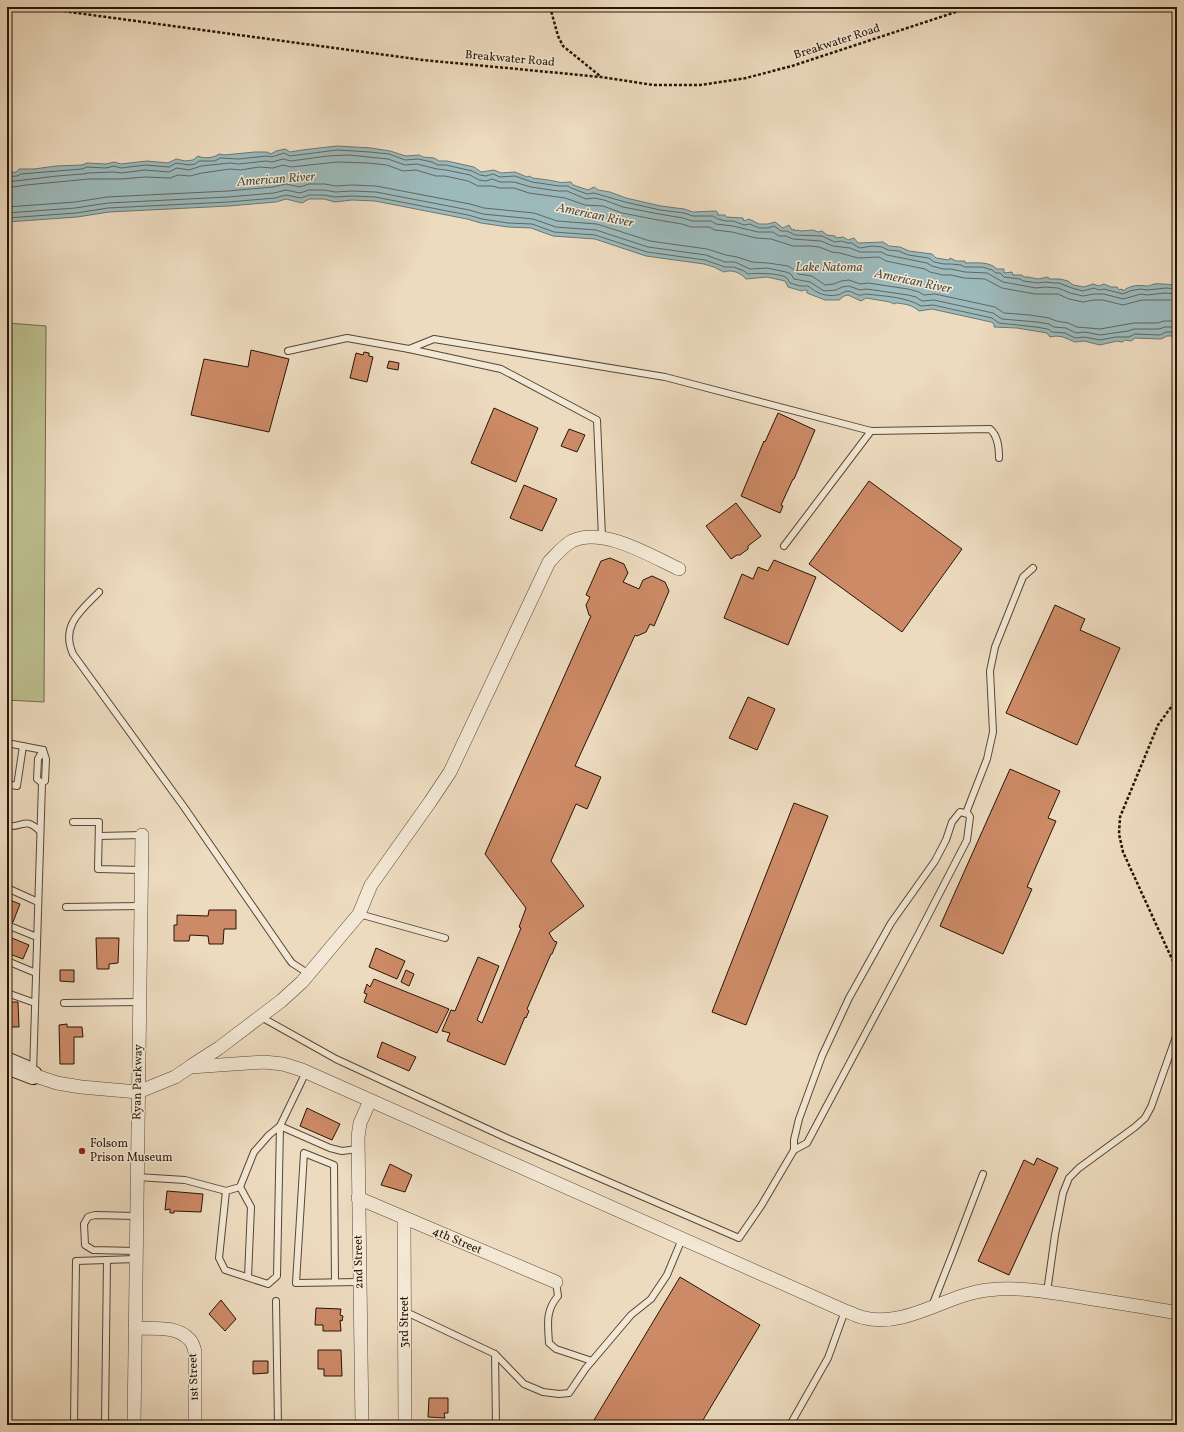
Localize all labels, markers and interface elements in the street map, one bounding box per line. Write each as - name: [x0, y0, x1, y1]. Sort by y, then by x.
- street label: Breakwater Road: [792, 20, 883, 64]
- street label: Breakwater Road: [464, 47, 556, 71]
- water label: American River: [235, 168, 316, 192]
- water label: American River: [554, 199, 635, 233]
- water label: Lake Natoma: [795, 259, 863, 277]
- water label: American River: [872, 265, 953, 299]
- street label: Ryan Parkway: [129, 1044, 147, 1120]
- place label: Folsom Prison Museum: [90, 1136, 173, 1166]
- marker: Folsom Prison Museum: [77, 1146, 87, 1156]
- street label: 4th Street: [430, 1223, 484, 1259]
- street label: 2nd Street: [351, 1235, 367, 1289]
- street label: 3rd Street: [397, 1296, 413, 1348]
- street label: 1st Street: [185, 1353, 203, 1401]

